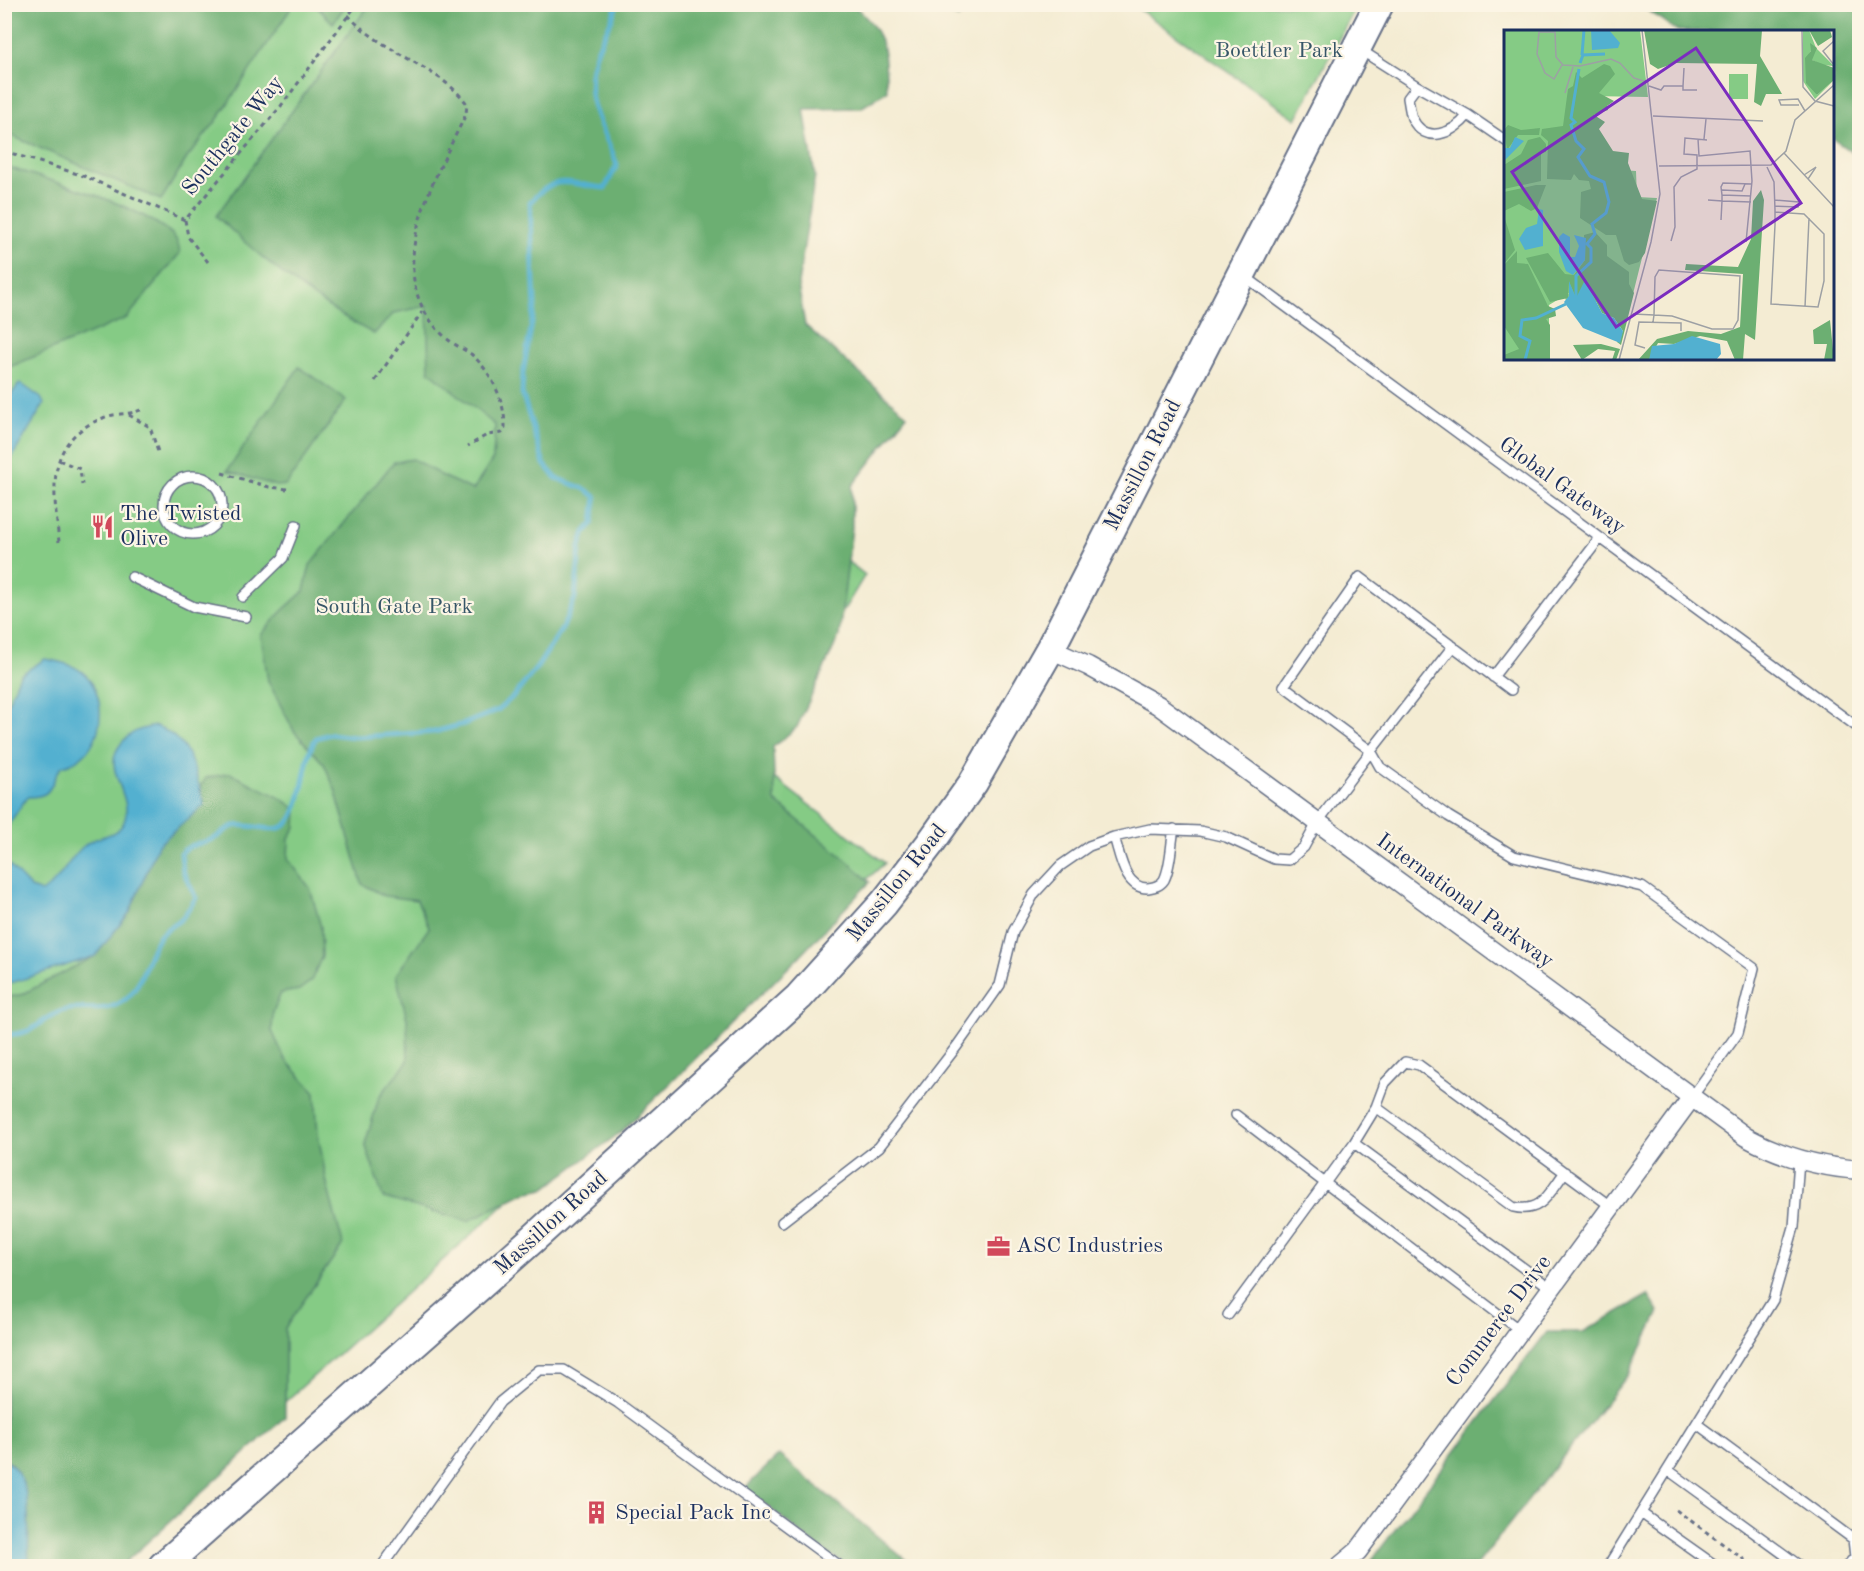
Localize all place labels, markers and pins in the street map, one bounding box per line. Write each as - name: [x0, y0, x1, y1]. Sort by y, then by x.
- place label: The Twisted Olive: [120, 503, 242, 550]
- restaurant icon: The Twisted Olive: [89, 514, 115, 540]
- office icon: ASC Industries: [985, 1233, 1011, 1259]
- place label: ASC Industries: [1016, 1235, 1163, 1257]
- building icon: Special Pack Inc: [584, 1500, 610, 1526]
- place label: Special Pack Inc: [615, 1502, 771, 1524]

